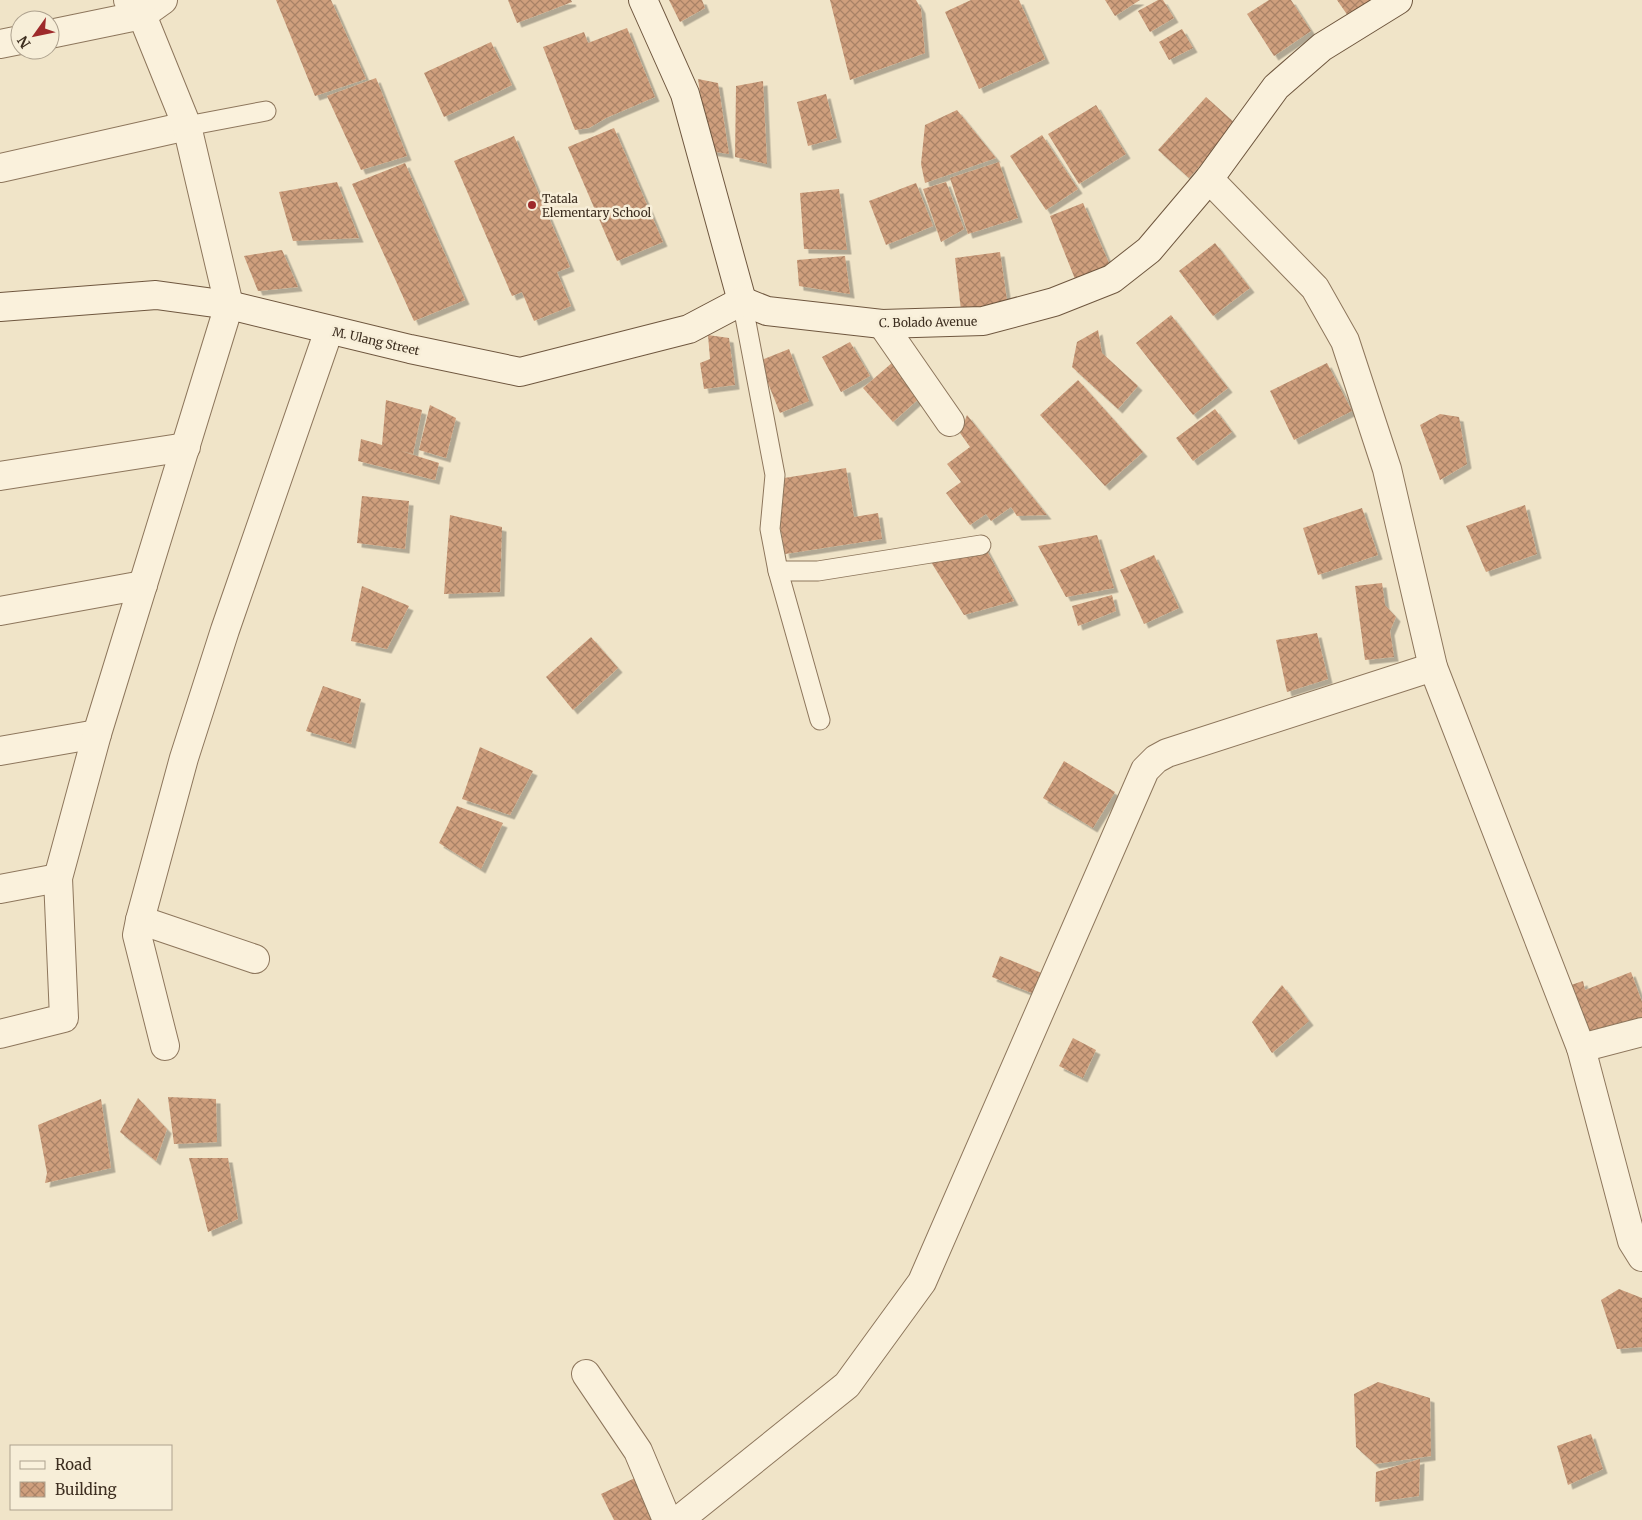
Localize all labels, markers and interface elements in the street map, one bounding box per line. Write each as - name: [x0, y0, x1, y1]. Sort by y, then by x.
- north arrow: [10, 10, 60, 60]
- text: N: [14, 33, 35, 52]
- place label: Tatala Elementary School: [542, 191, 652, 220]
- marker: Tatala Elementary School: [526, 199, 538, 211]
- street label: C. Bolado Avenue: [879, 314, 977, 330]
- street label: M. Ulang Street: [331, 324, 421, 358]
- legend: [10, 1445, 172, 1510]
- text: Road: [55, 1455, 91, 1474]
- text: Building: [55, 1480, 117, 1499]

